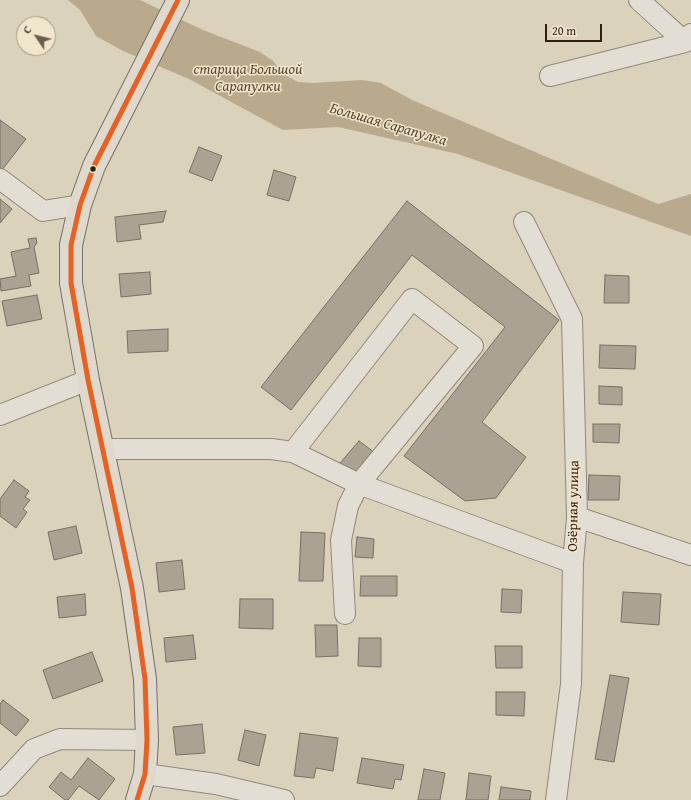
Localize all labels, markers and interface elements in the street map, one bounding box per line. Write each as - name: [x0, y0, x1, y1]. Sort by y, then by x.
- north arrow: [16, 16, 56, 56]
- scale bar: [547, 16, 604, 42]
- text: 20 m: [552, 22, 576, 39]
- text: С: [19, 23, 35, 37]
- water label: старица Большой Сарапулки: [193, 61, 303, 96]
- water label: Большая Сарапулка: [327, 100, 449, 150]
- unlabelled marker: [88, 164, 98, 174]
- street label: Озёрная улица: [565, 460, 583, 552]

